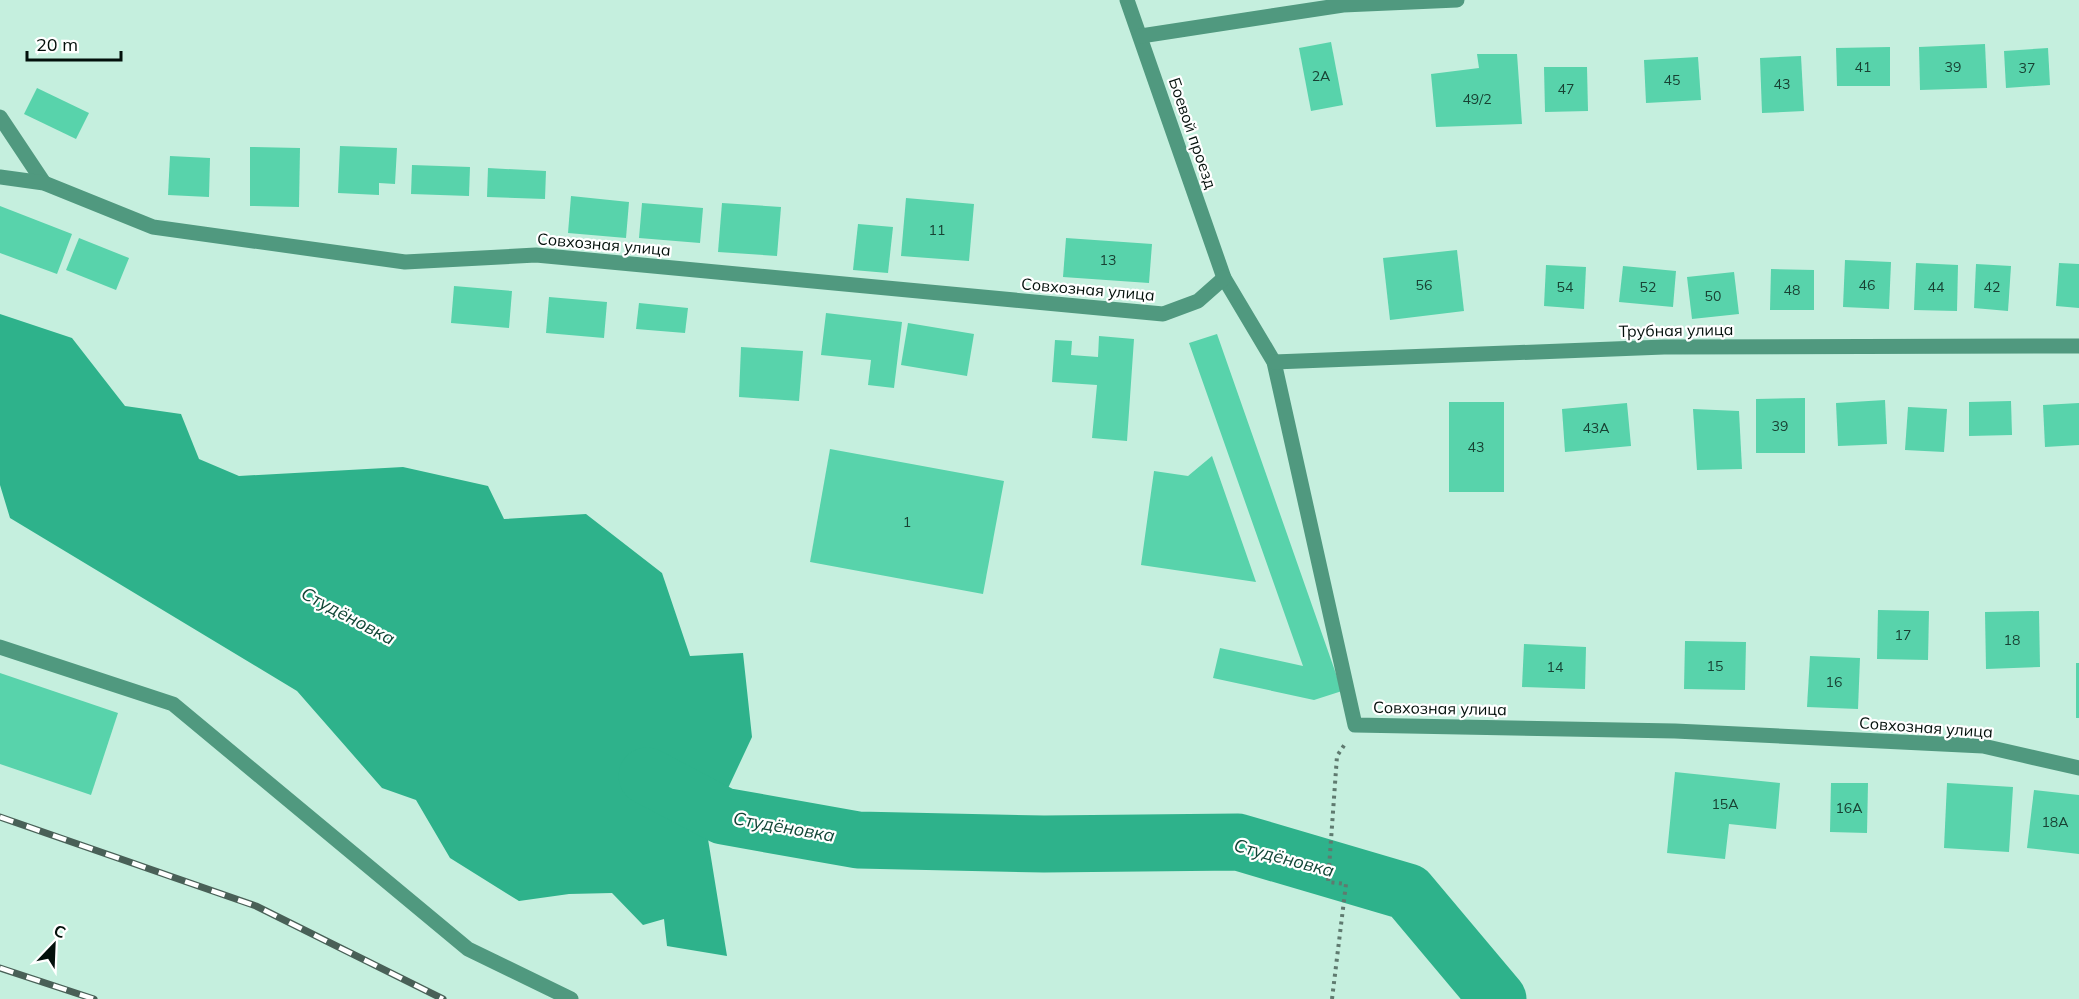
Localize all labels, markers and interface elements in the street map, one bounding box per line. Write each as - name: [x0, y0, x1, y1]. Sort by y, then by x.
- scale bar: [27, 24, 122, 62]
- text: 20 m: [36, 33, 78, 56]
- house number: 41: [1855, 58, 1871, 76]
- house number: 39: [1945, 58, 1961, 76]
- house number: 37: [2019, 59, 2035, 77]
- house number: 2А: [1312, 67, 1331, 85]
- house number: 45: [1664, 71, 1680, 89]
- street label: Боевой проезд: [1165, 75, 1221, 192]
- house number: 43: [1774, 75, 1790, 93]
- house number: 47: [1558, 80, 1574, 98]
- house number: 49/2: [1462, 90, 1492, 108]
- house number: 11: [929, 221, 945, 239]
- street label: Совхозная улица: [536, 228, 672, 260]
- house number: 13: [1100, 251, 1116, 269]
- street label: Совхозная улица: [1020, 273, 1156, 305]
- house number: 56: [1416, 276, 1432, 294]
- house number: 46: [1859, 276, 1875, 294]
- house number: 54: [1557, 278, 1574, 296]
- house number: 52: [1640, 278, 1656, 296]
- house number: 44: [1928, 278, 1945, 296]
- house number: 42: [1984, 278, 2000, 296]
- house number: 48: [1784, 281, 1800, 299]
- house number: 50: [1705, 287, 1721, 305]
- street label: Трубная улица: [1618, 319, 1734, 341]
- house number: 39: [1772, 417, 1788, 435]
- house number: 43А: [1582, 419, 1610, 437]
- house number: 43: [1468, 438, 1484, 456]
- house number: 1: [903, 513, 911, 531]
- water label: Студёновка: [297, 581, 399, 650]
- house number: 17: [1895, 626, 1911, 644]
- house number: 18: [2004, 631, 2020, 649]
- house number: 15: [1707, 657, 1723, 675]
- house number: 14: [1547, 658, 1564, 676]
- house number: 16: [1826, 673, 1842, 691]
- street label: Совхозная улица: [1373, 697, 1507, 719]
- street label: Совхозная улица: [1859, 712, 1993, 742]
- house number: 15А: [1711, 795, 1739, 813]
- house number: 16А: [1835, 799, 1863, 817]
- water label: Студёновка: [731, 806, 837, 847]
- house number: 18А: [2041, 813, 2069, 831]
- water label: Студёновка: [1231, 833, 1337, 882]
- north arrow: [24, 915, 84, 975]
- text: С: [51, 920, 69, 943]

